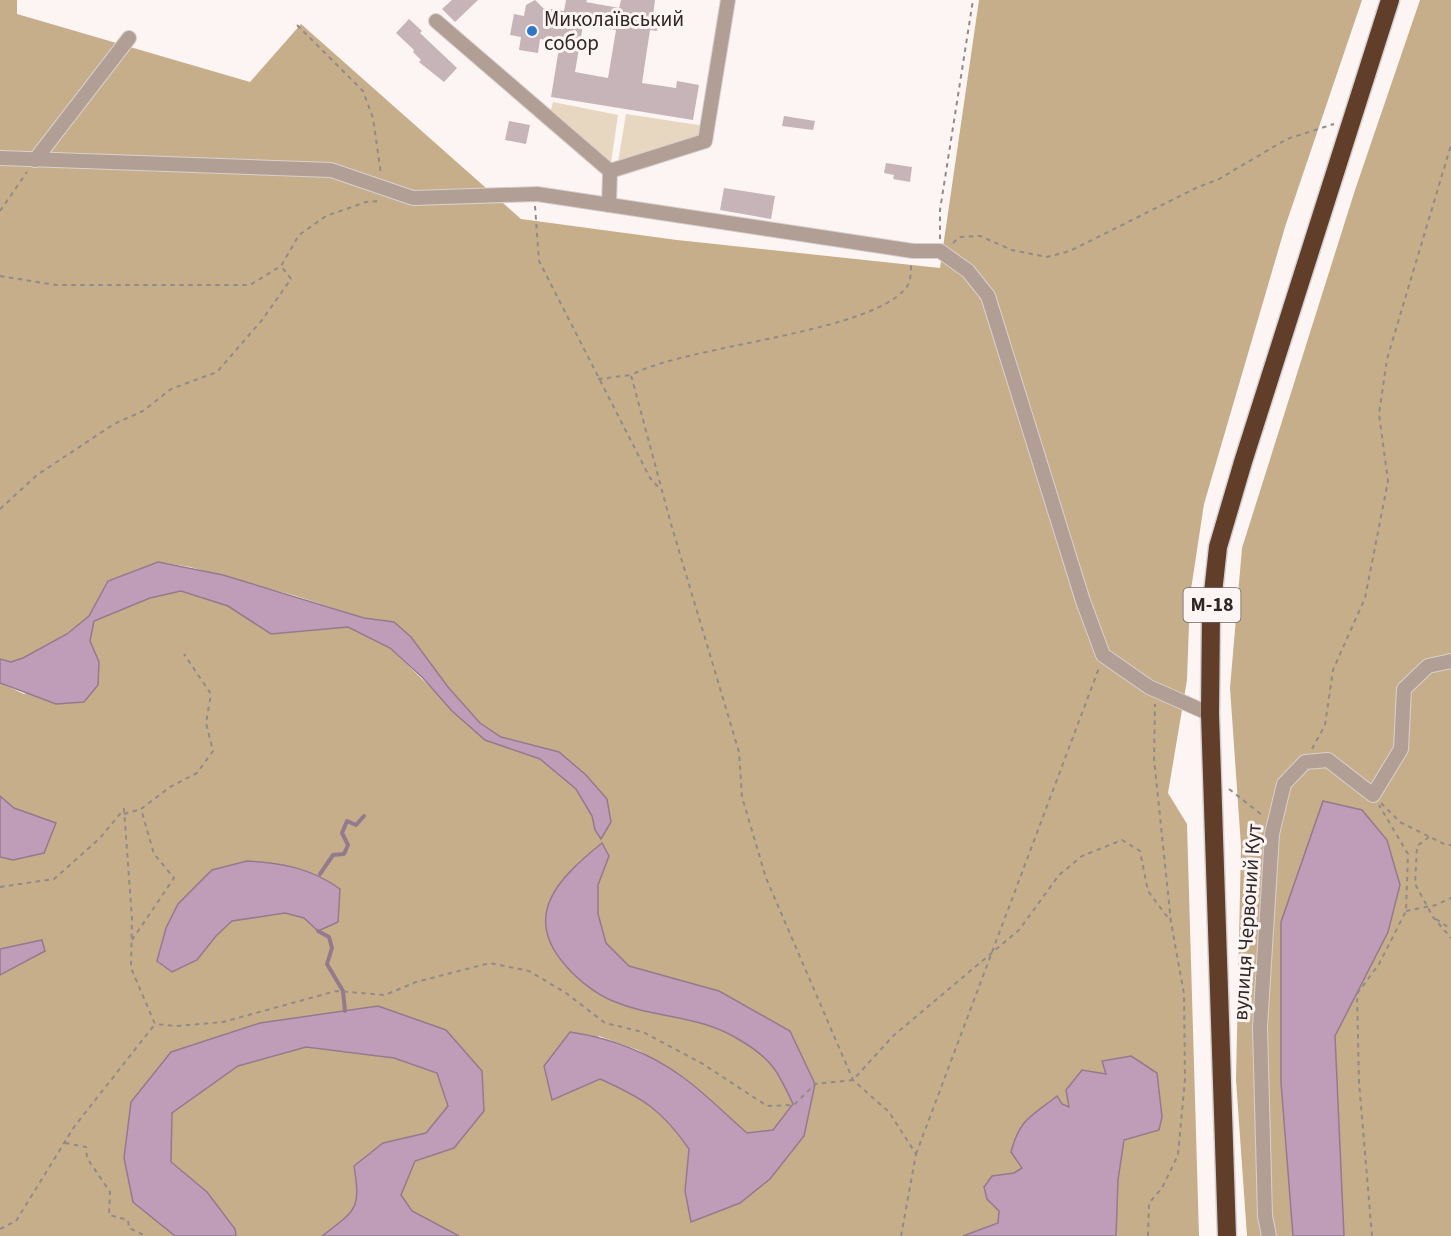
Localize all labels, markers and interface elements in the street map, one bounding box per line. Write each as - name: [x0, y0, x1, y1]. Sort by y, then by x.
- place label: Миколаївський собор: [544, 4, 684, 58]
- marker: Миколаївський собор: [525, 24, 539, 38]
- road number: М-18: [1184, 588, 1240, 622]
- street label: вулиця Червоний Кут: [1225, 822, 1269, 1022]

